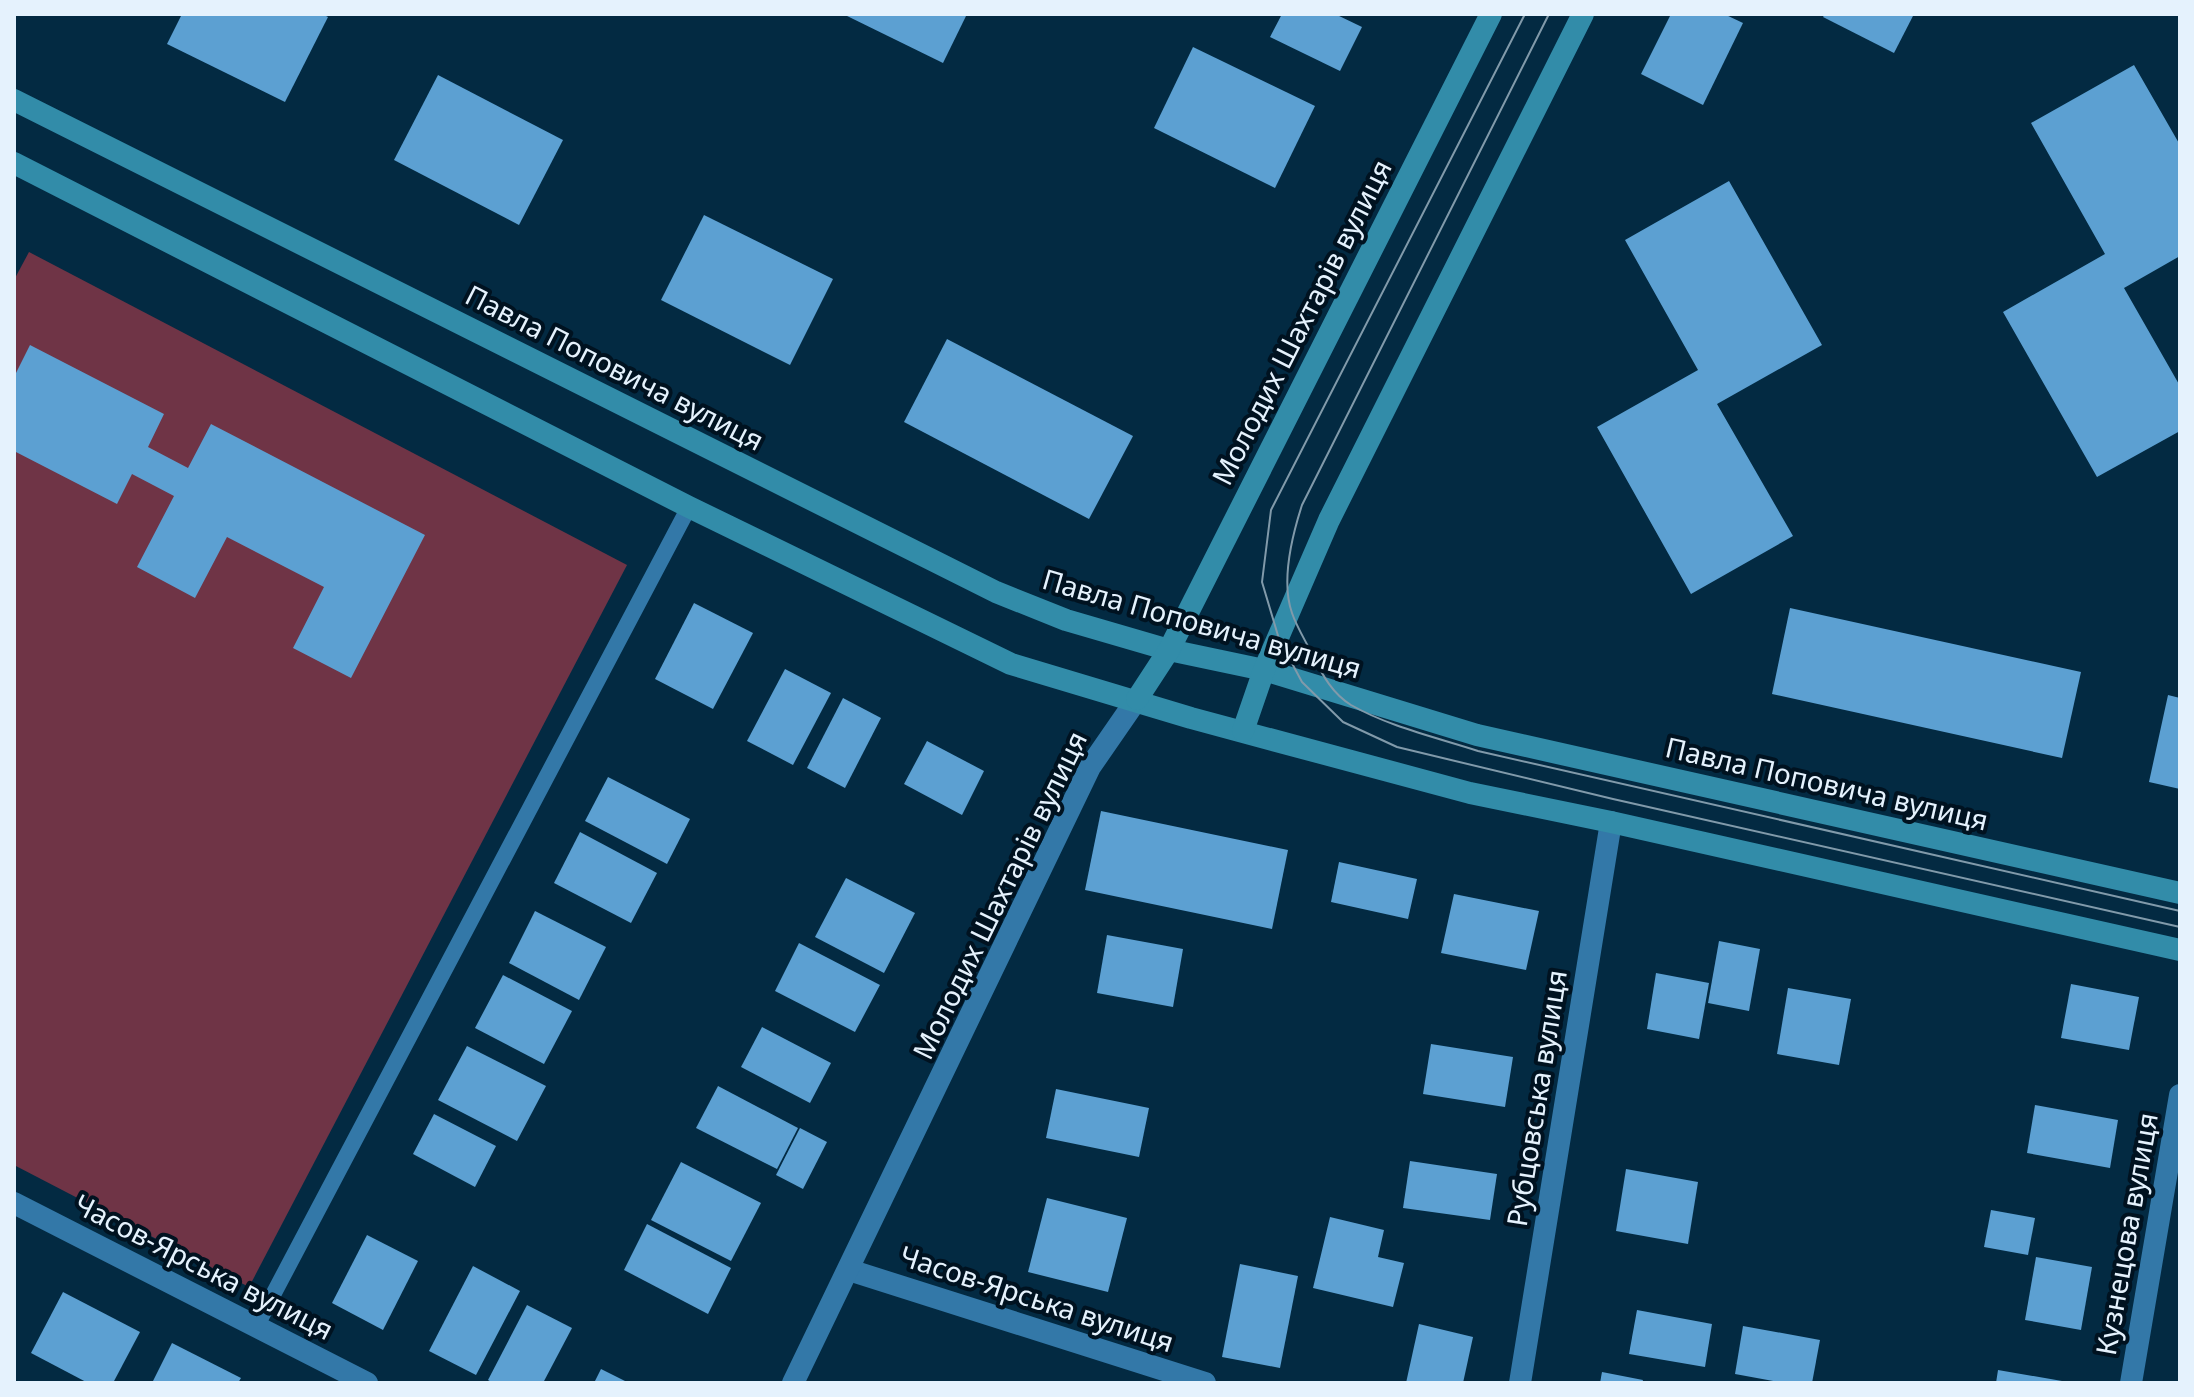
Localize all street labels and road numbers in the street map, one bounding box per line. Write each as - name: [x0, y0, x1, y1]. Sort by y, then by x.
- street label: Молодих Шахтарів вулиця: [1202, 153, 1400, 491]
- street label: Павла Поповича вулиця: [459, 275, 771, 459]
- street label: Павла Поповича вулиця: [1038, 559, 1366, 687]
- street label: Молодих Шахтарів вулиця: [903, 725, 1095, 1065]
- street label: Павла Поповича вулиця: [1662, 727, 1992, 839]
- street label: Рубцовська вулиця: [1497, 967, 1575, 1229]
- street label: Кузнецова вулиця: [2086, 1110, 2166, 1358]
- street label: Часов-Ярська вулиця: [68, 1184, 340, 1348]
- street label: Часов-Ярська вулиця: [895, 1236, 1179, 1360]

